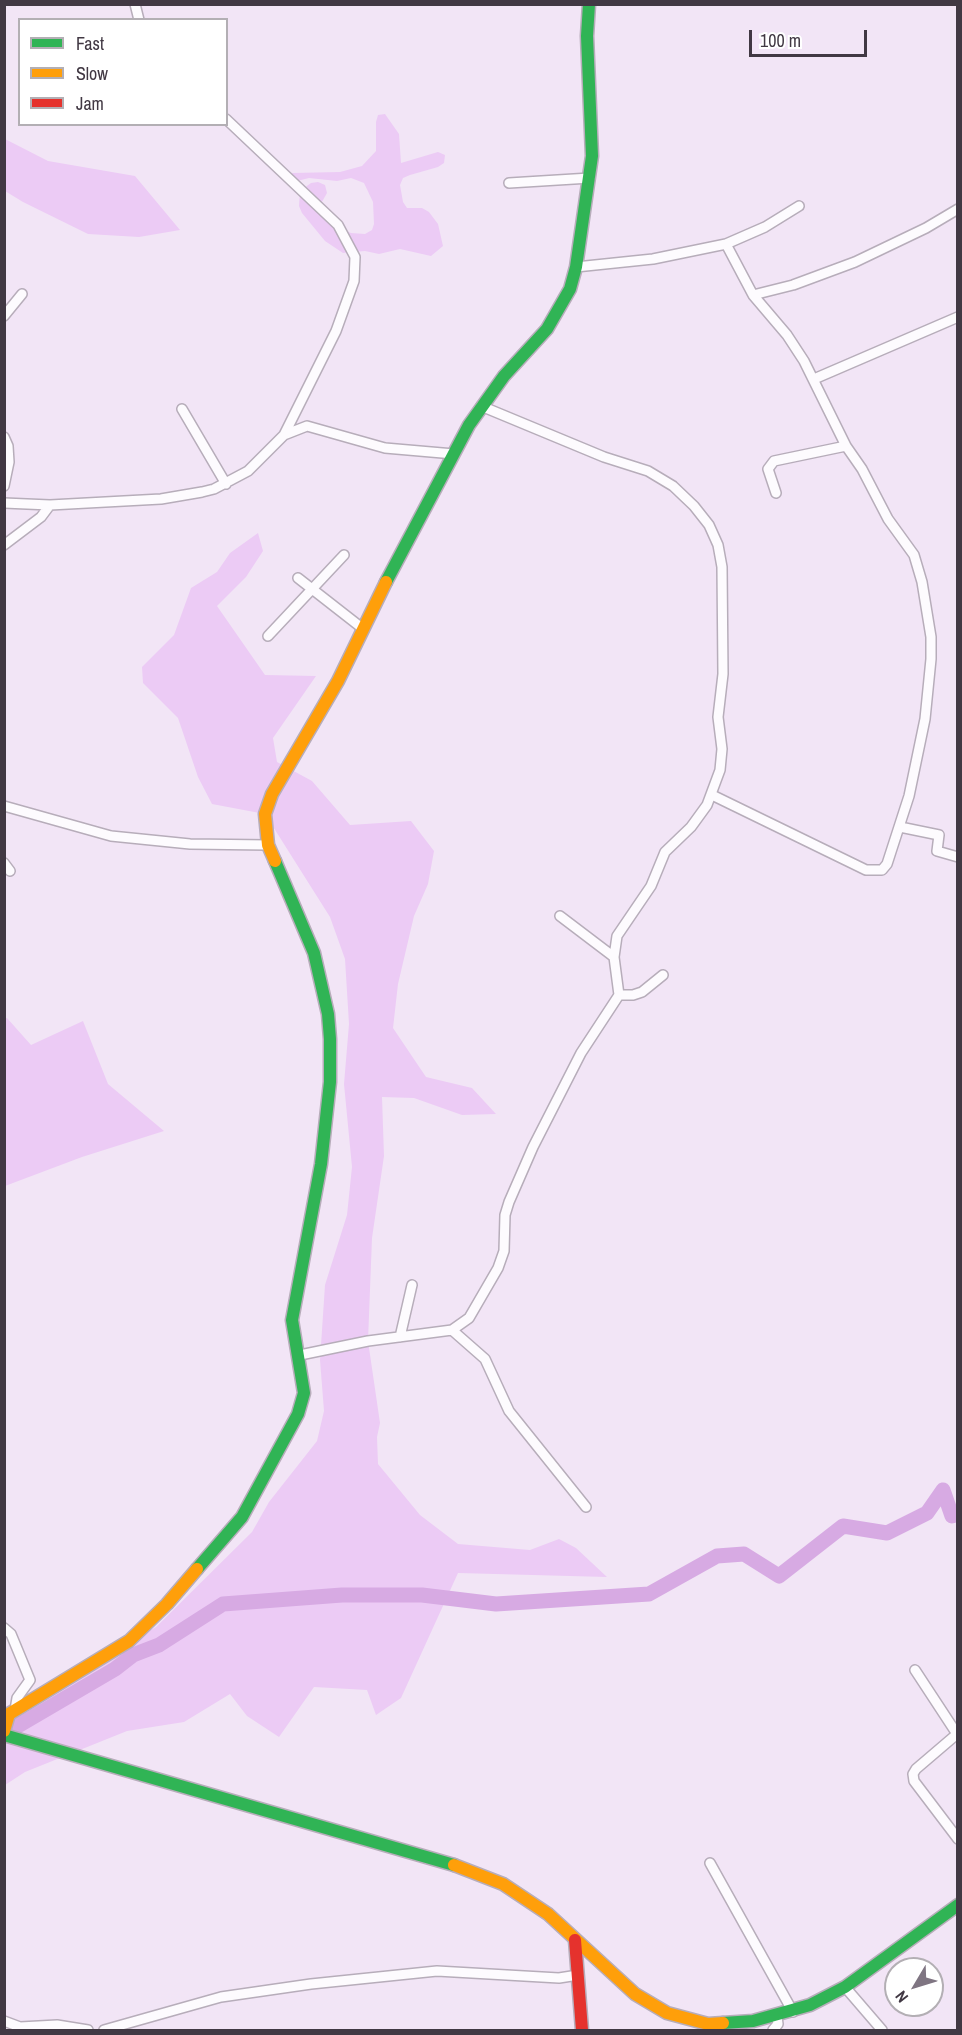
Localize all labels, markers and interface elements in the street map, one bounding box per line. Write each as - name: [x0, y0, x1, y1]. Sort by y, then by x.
- legend: [18, 18, 228, 126]
- scale bar: [752, 18, 870, 56]
- text: 100 m: [760, 28, 801, 53]
- text: Fast: [76, 31, 104, 56]
- text: Slow: [76, 61, 108, 86]
- text: Jam: [76, 91, 104, 116]
- north arrow: [884, 1957, 944, 2017]
- text: N: [890, 1986, 913, 2007]

